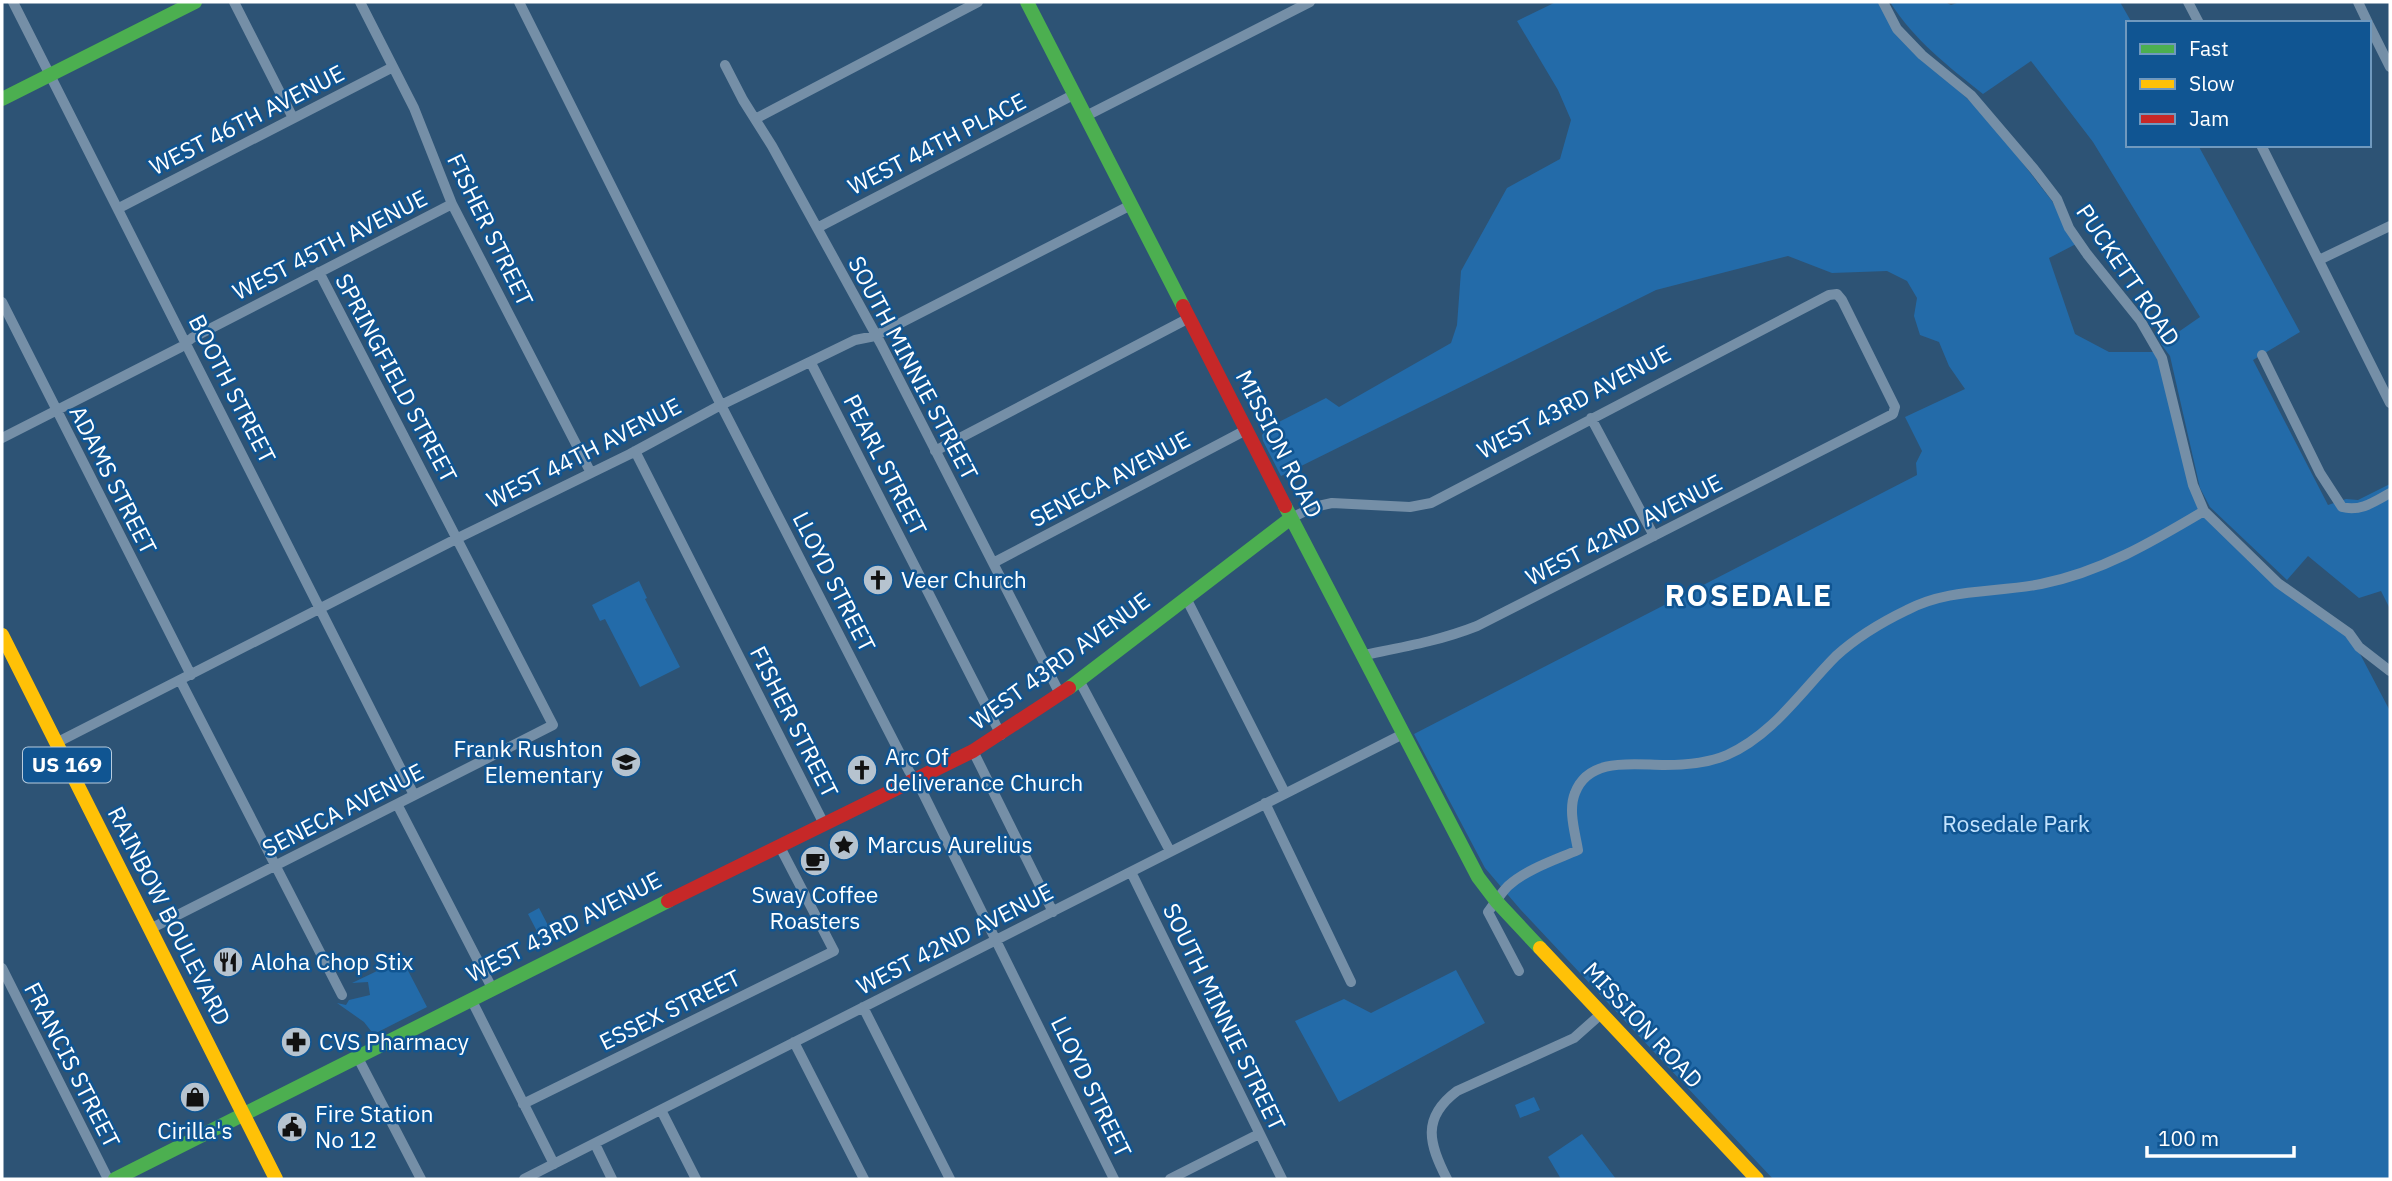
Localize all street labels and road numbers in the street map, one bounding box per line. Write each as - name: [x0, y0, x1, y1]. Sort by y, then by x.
- street label: WEST 46TH AVENUE: [144, 57, 349, 181]
- street label: WEST 44TH PLACE: [842, 85, 1031, 201]
- street label: FISHER STREET: [441, 148, 541, 311]
- street label: WEST 45TH AVENUE: [227, 182, 432, 306]
- street label: PUCKETT ROAD: [2070, 198, 2187, 351]
- street label: SOUTH MINNIE STREET: [842, 250, 986, 485]
- street label: SPRINGFIELD STREET: [329, 268, 465, 487]
- street label: BOOTH STREET: [183, 309, 283, 468]
- street label: WEST 43RD AVENUE: [1471, 337, 1676, 465]
- street label: MISSION ROAD: [1230, 364, 1330, 523]
- street label: PEARL STREET: [837, 389, 934, 540]
- street label: WEST 44TH AVENUE: [481, 390, 686, 514]
- street label: ADAMS STREET: [64, 400, 164, 559]
- street label: SENECA AVENUE: [1024, 423, 1195, 533]
- street label: WEST 42ND AVENUE: [1520, 467, 1727, 592]
- street label: LLOYD STREET: [787, 506, 883, 657]
- street label: WEST 43RD AVENUE: [964, 585, 1155, 736]
- street label: FISHER STREET: [744, 641, 846, 802]
- road number: US 169: [23, 748, 111, 782]
- street label: SENECA AVENUE: [257, 755, 428, 863]
- street label: RAINBOW BOULEVARD: [102, 801, 238, 1030]
- street label: WEST 43RD AVENUE: [461, 864, 666, 988]
- street label: WEST 42ND AVENUE: [851, 876, 1058, 1001]
- street label: SOUTH MINNIE STREET: [1157, 898, 1293, 1135]
- street label: MISSION ROAD: [1577, 955, 1710, 1094]
- street label: ESSEX STREET: [594, 962, 745, 1056]
- street label: FRANCIS STREET: [18, 977, 128, 1152]
- street label: LLOYD STREET: [1045, 1011, 1139, 1162]

